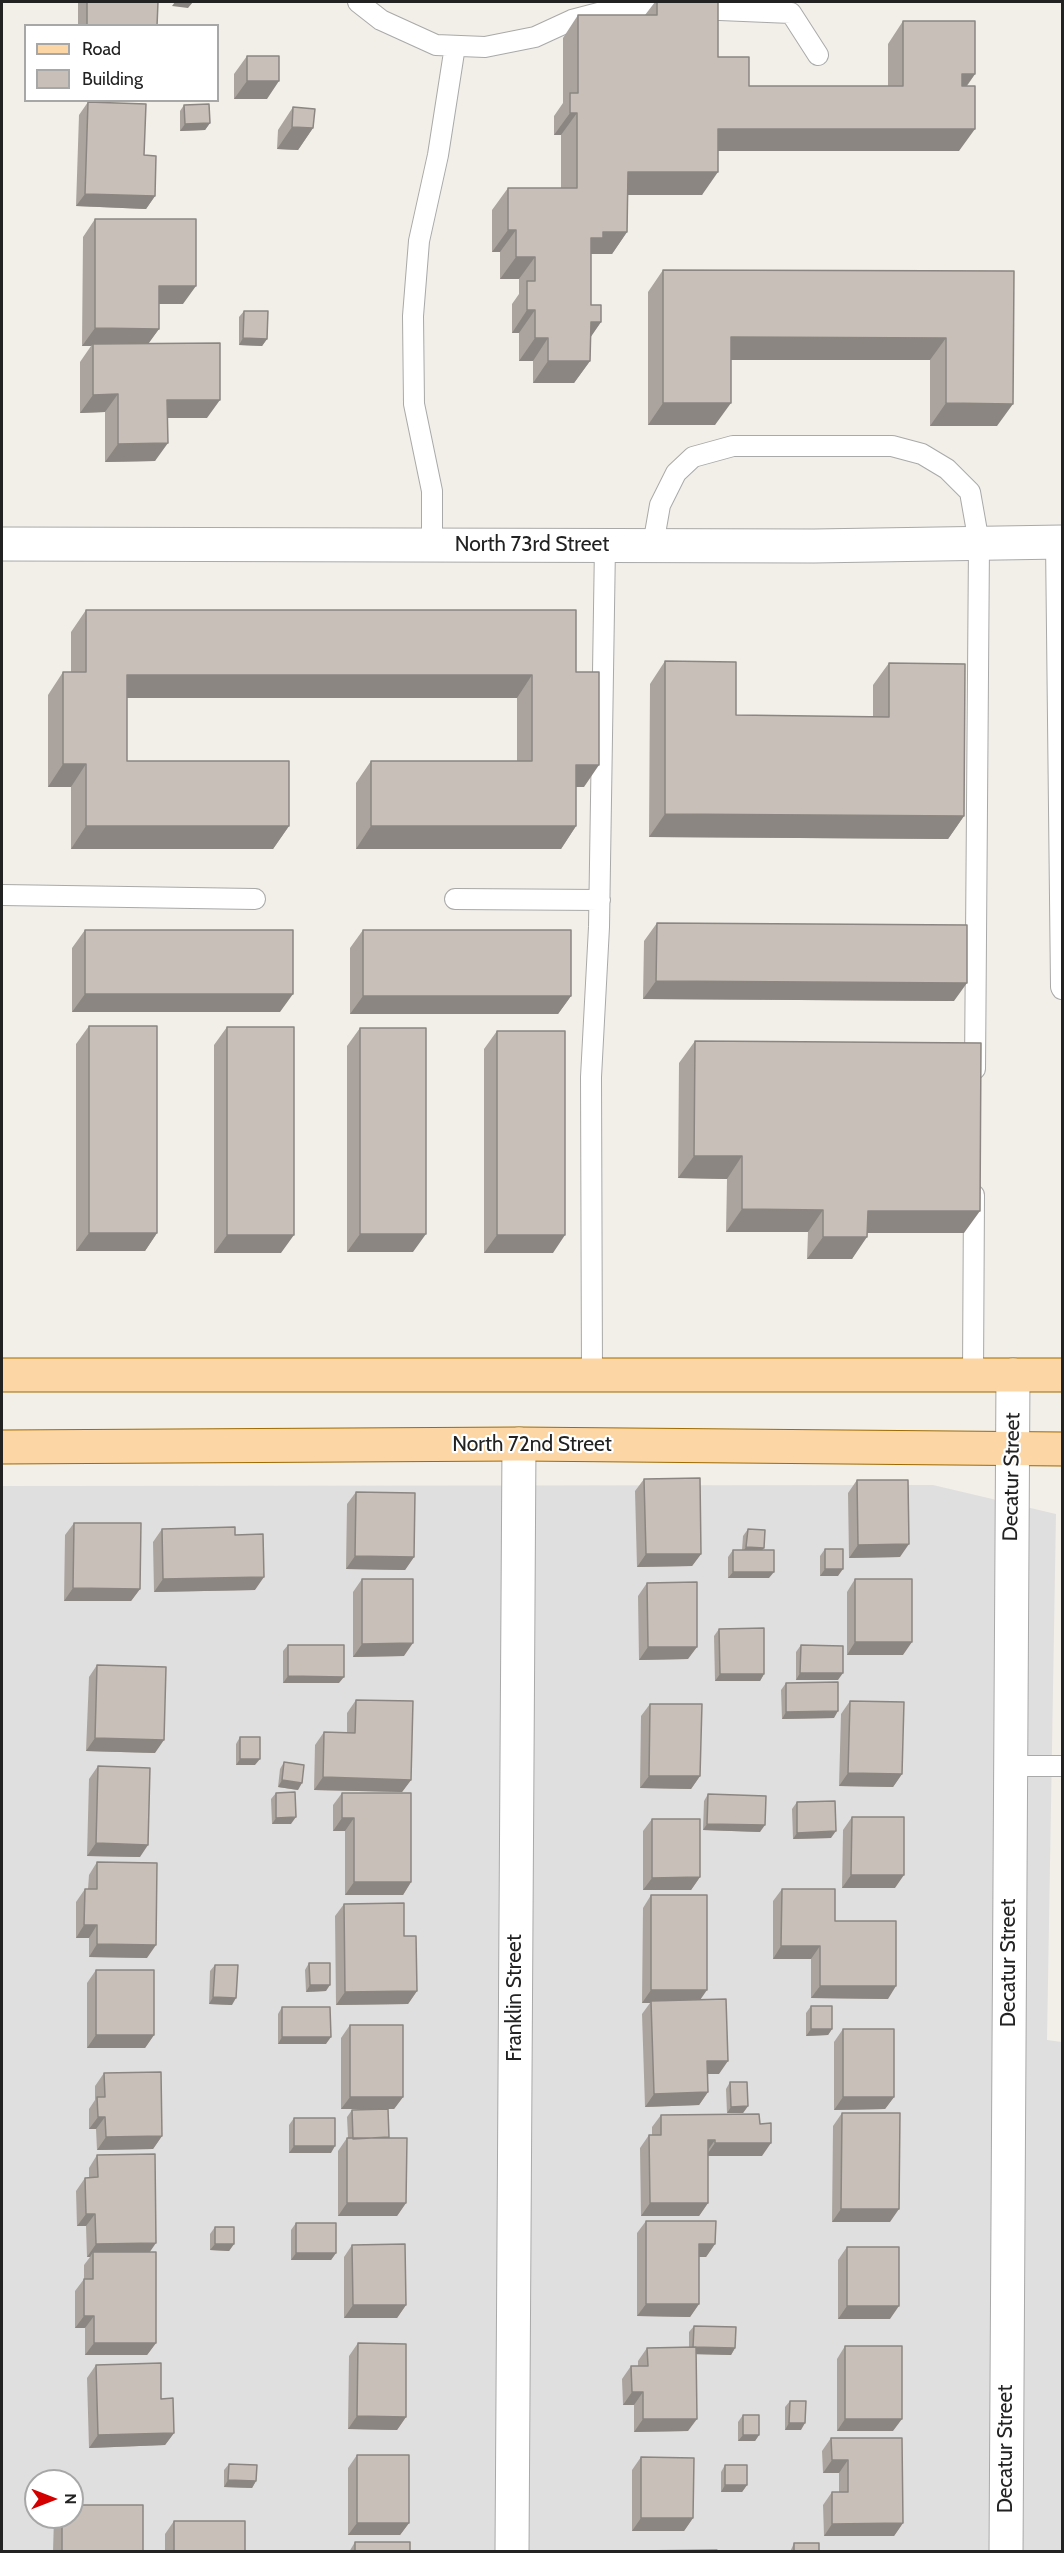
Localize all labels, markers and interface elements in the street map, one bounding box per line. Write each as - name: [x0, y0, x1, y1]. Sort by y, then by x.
- legend: [24, 24, 219, 102]
- text: Road: [82, 38, 121, 60]
- text: Building: [82, 68, 143, 90]
- street label: North 73rd Street: [455, 532, 609, 558]
- street label: Decatur Street: [998, 1412, 1026, 1542]
- street label: North 72nd Street: [452, 1432, 612, 1458]
- street label: Decatur Street: [996, 1899, 1022, 2027]
- street label: Franklin Street: [502, 1934, 528, 2062]
- street label: Decatur Street: [993, 2385, 1019, 2513]
- north arrow: [24, 2469, 84, 2529]
- text: N: [61, 2493, 80, 2505]

